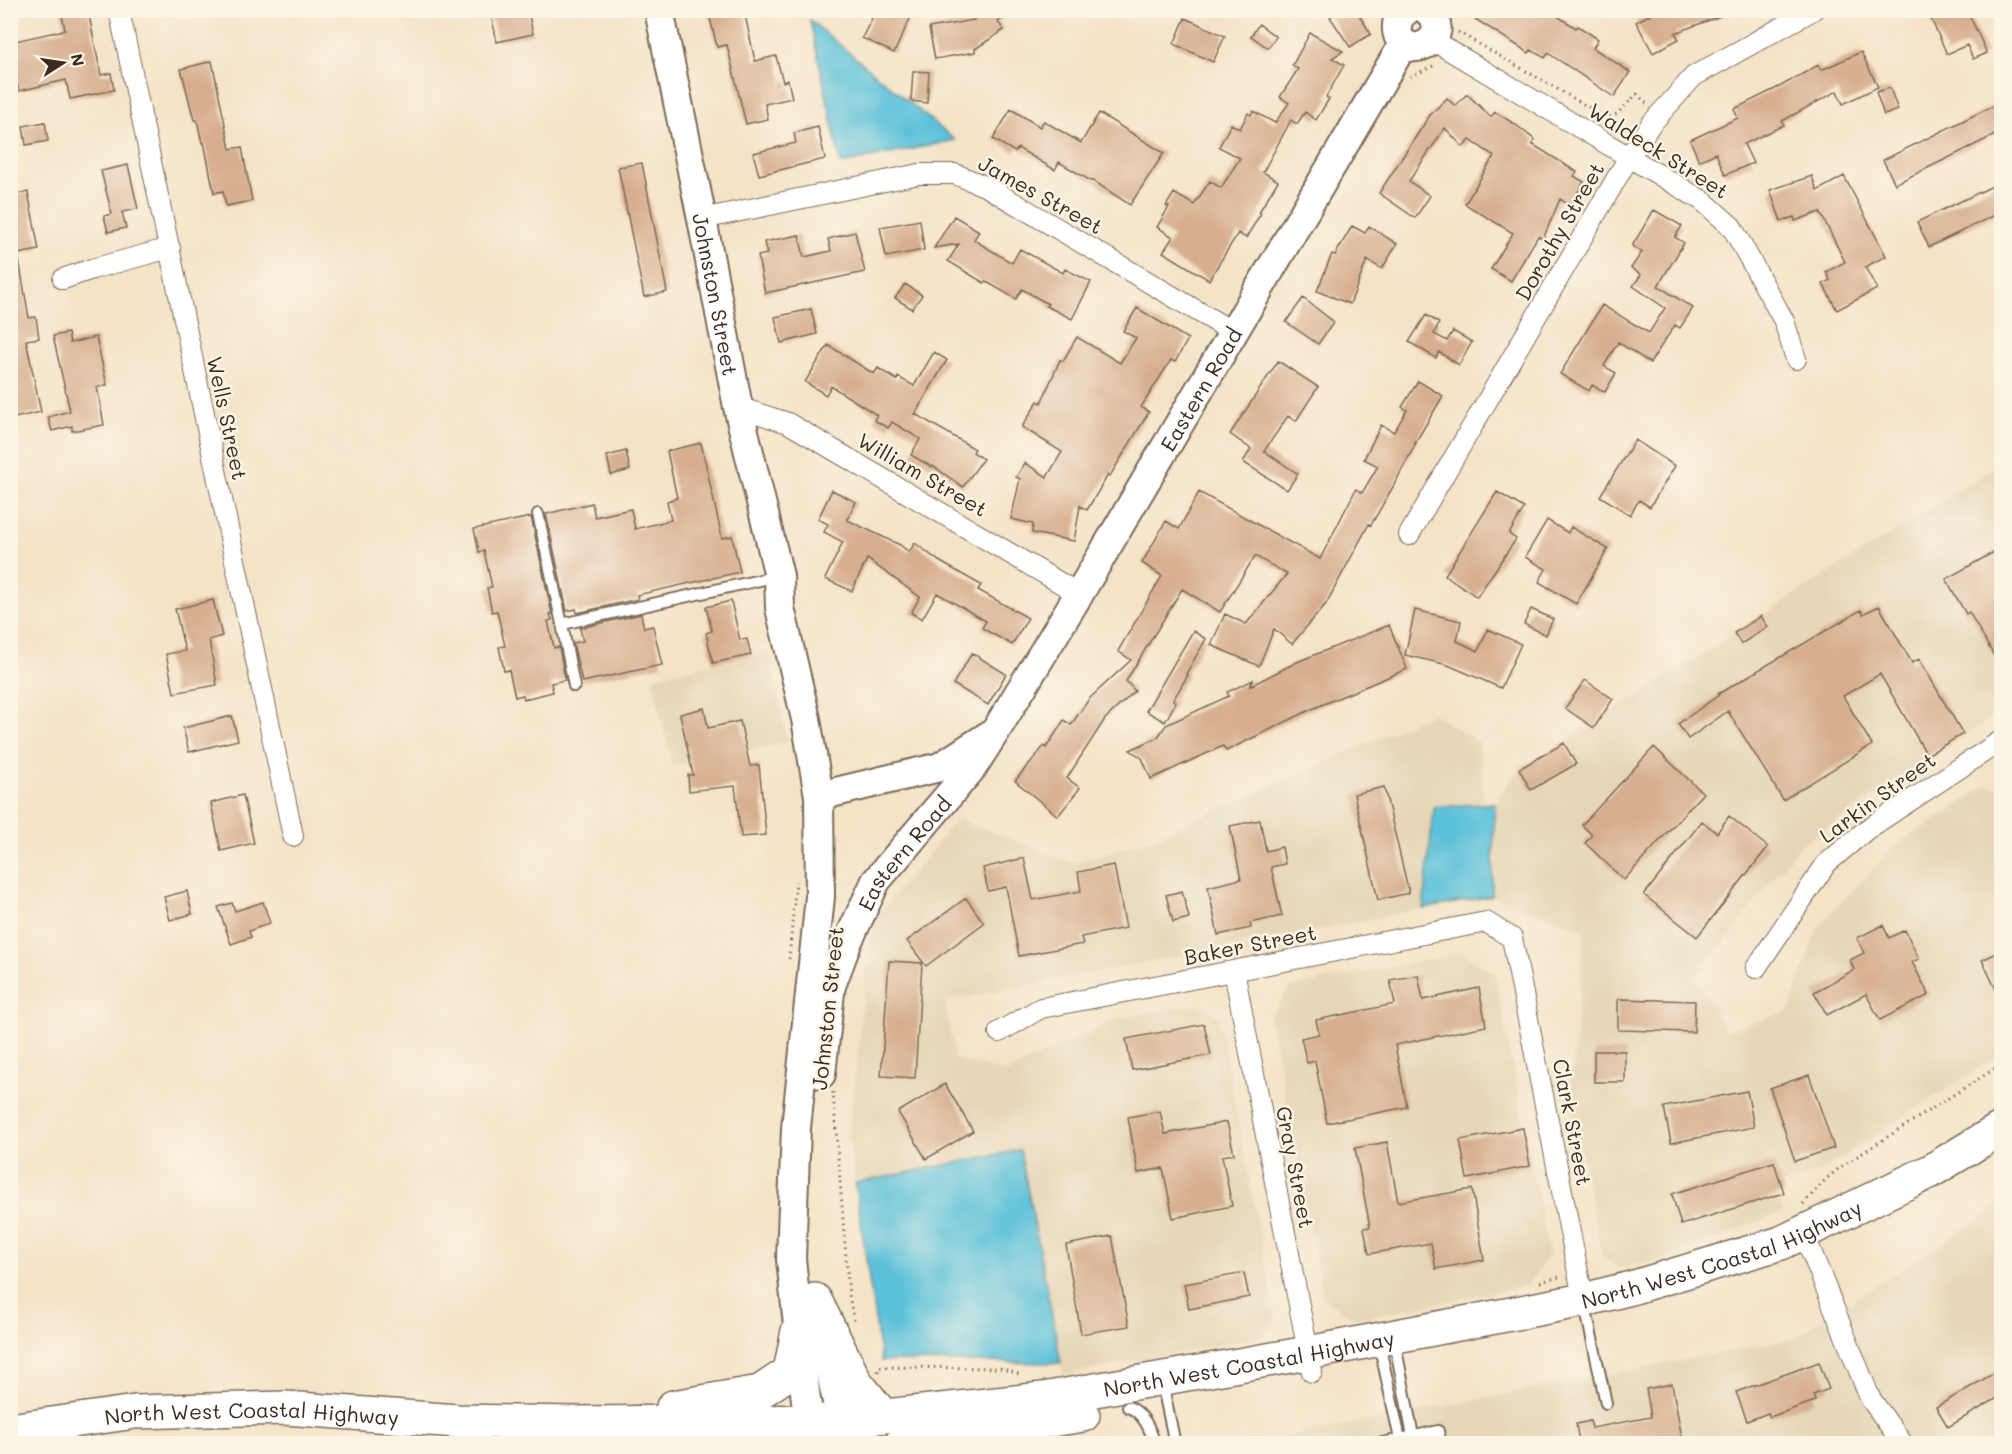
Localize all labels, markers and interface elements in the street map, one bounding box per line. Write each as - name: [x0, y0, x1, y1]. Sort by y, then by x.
- north arrow: [33, 33, 93, 93]
- text: N: [67, 52, 90, 68]
- street label: Waldeck Street: [1584, 96, 1734, 204]
- street label: James Street: [974, 149, 1108, 239]
- street label: Dorothy Street: [1508, 157, 1610, 305]
- street label: Johnston Street: [688, 211, 745, 378]
- street label: Eastern Road: [1153, 322, 1247, 455]
- street label: Wells Street: [202, 354, 254, 482]
- street label: William Street: [853, 426, 993, 522]
- street label: Larkin Street: [1813, 746, 1941, 848]
- street label: Eastern Road: [851, 790, 956, 914]
- street label: Baker Street: [1181, 918, 1319, 970]
- street label: Johnston Street: [805, 925, 849, 1091]
- street label: Clark Street: [1547, 1056, 1599, 1188]
- street label: Gray Street: [1271, 1104, 1321, 1230]
- street label: North West Coastal Highway: [1578, 1193, 1866, 1314]
- street label: North West Coastal Highway: [1101, 1323, 1396, 1402]
- street label: North West Coastal Highway: [103, 1394, 400, 1430]

